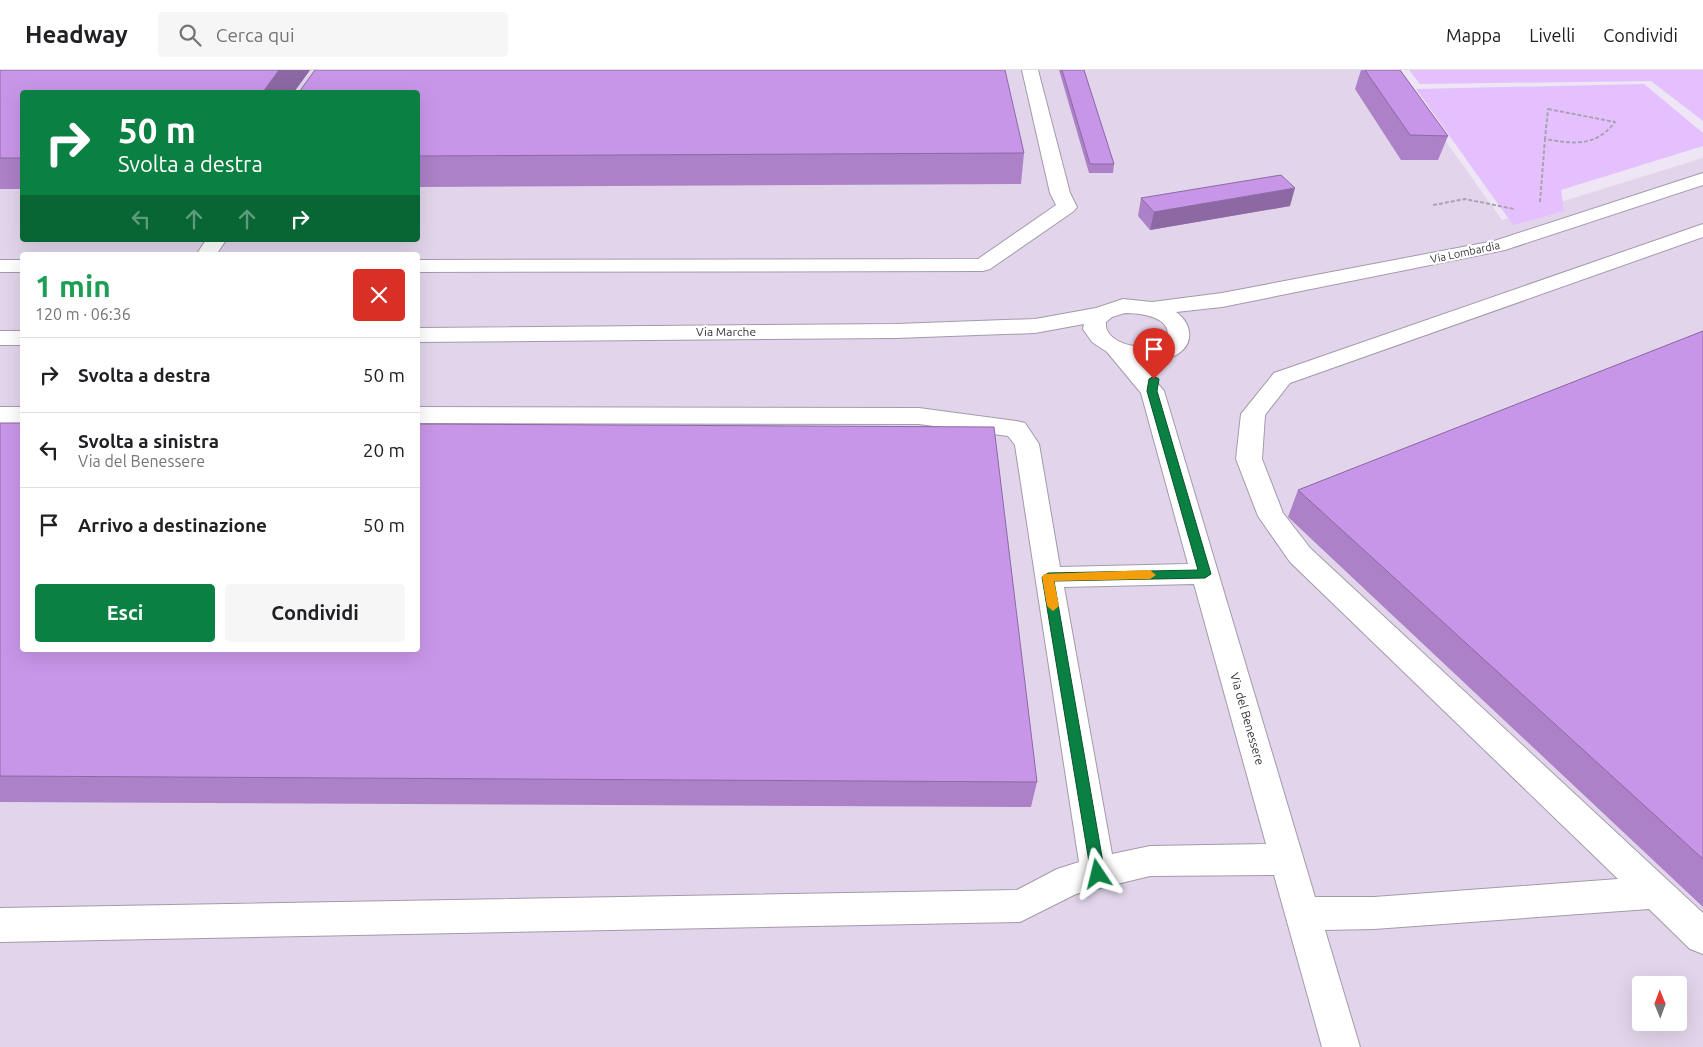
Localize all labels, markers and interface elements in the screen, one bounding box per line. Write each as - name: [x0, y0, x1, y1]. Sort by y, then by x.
- search box: [158, 12, 508, 57]
- text: Headway: [25, 21, 128, 48]
- icon: search: [176, 21, 204, 49]
- text: Cerca qui: [216, 24, 295, 46]
- text: Mappa: [1446, 25, 1501, 45]
- text: Livelli: [1529, 25, 1575, 45]
- text: Condividi: [1603, 25, 1678, 45]
- icon: right: [35, 110, 100, 175]
- text: 50 m: [118, 110, 196, 150]
- text: Svolta a destra: [118, 151, 263, 176]
- icon: left: [127, 205, 155, 233]
- icon: ahead: [180, 205, 208, 233]
- icon: ahead: [233, 205, 261, 233]
- icon: right: [286, 205, 314, 233]
- street label: Via Lombardia: [1429, 239, 1501, 265]
- text: 1 min: [35, 269, 111, 303]
- button: close: [353, 269, 405, 321]
- text: 120 m · 06:36: [35, 305, 131, 323]
- street label: Via Marche: [696, 325, 756, 338]
- pin: [1133, 328, 1175, 379]
- icon: arrive: [1140, 335, 1168, 363]
- icon: right: [35, 361, 63, 389]
- text: Svolta a destra: [78, 364, 211, 386]
- text: 50 m: [363, 364, 405, 386]
- text: Svolta a sinistra: [78, 430, 219, 452]
- icon: left: [35, 436, 63, 464]
- text: 20 m: [363, 439, 405, 461]
- text: Via del Benessere: [78, 452, 205, 470]
- icon: arrive: [35, 511, 63, 539]
- text: Arrivo a destinazione: [78, 514, 267, 536]
- text: 50 m: [363, 514, 405, 536]
- button: Esci: [35, 584, 215, 642]
- button: Condividi: [225, 584, 405, 642]
- street label: Via del Benessere: [1228, 671, 1267, 766]
- position arrow: [1071, 847, 1123, 899]
- north arrow: [1632, 976, 1688, 1031]
- map controls: [1632, 976, 1687, 1031]

